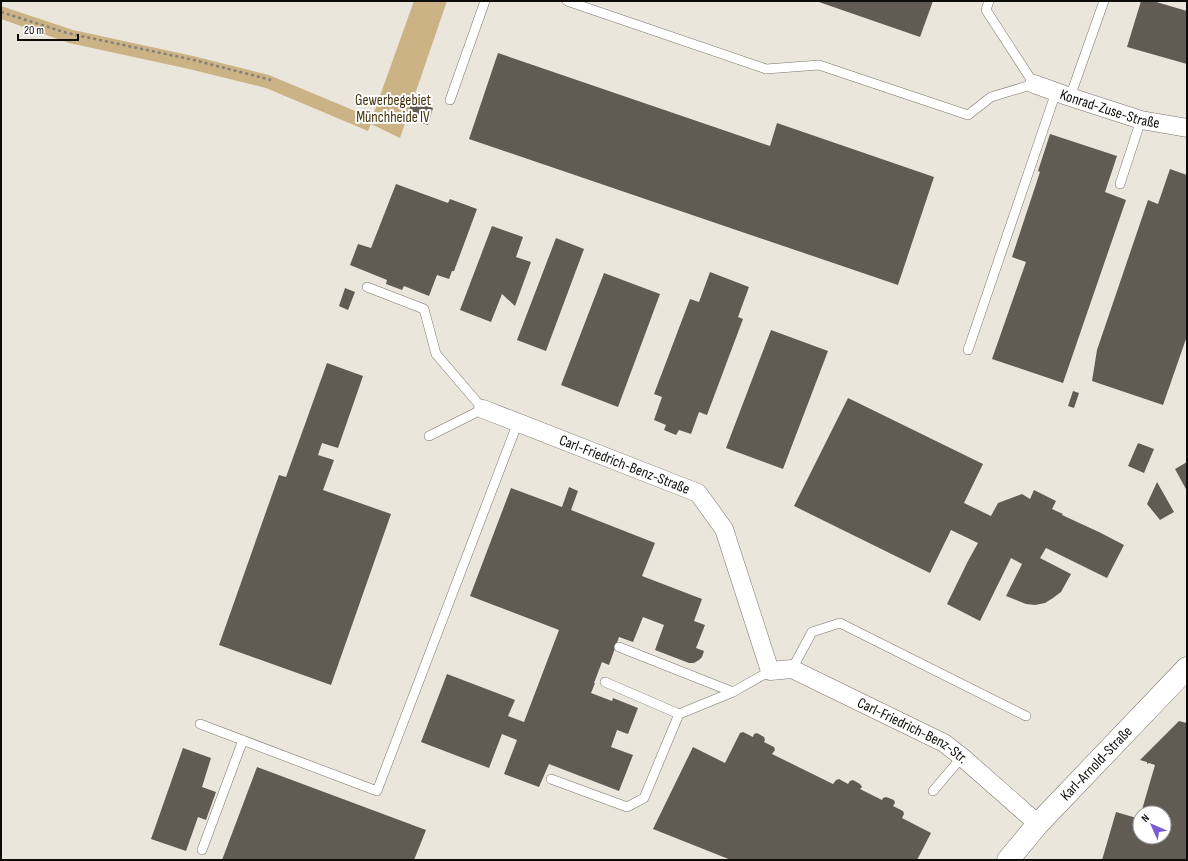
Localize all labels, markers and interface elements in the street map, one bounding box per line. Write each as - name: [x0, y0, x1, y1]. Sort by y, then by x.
- scale bar: [18, 16, 78, 42]
- text: 20 m: [24, 23, 44, 38]
- street label: Konrad-Zuse-Straße: [1057, 85, 1161, 133]
- park label: Gewerbegebiet Münchheide IV: [355, 91, 431, 127]
- street label: Carl-Friedrich-Benz-Straße: [556, 431, 692, 499]
- street label: Carl-Friedrich-Benz-Str.: [854, 693, 972, 768]
- street label: Karl-Arnold-Straße: [1056, 722, 1137, 805]
- north arrow: [1132, 805, 1172, 845]
- text: N: [1139, 812, 1152, 825]

